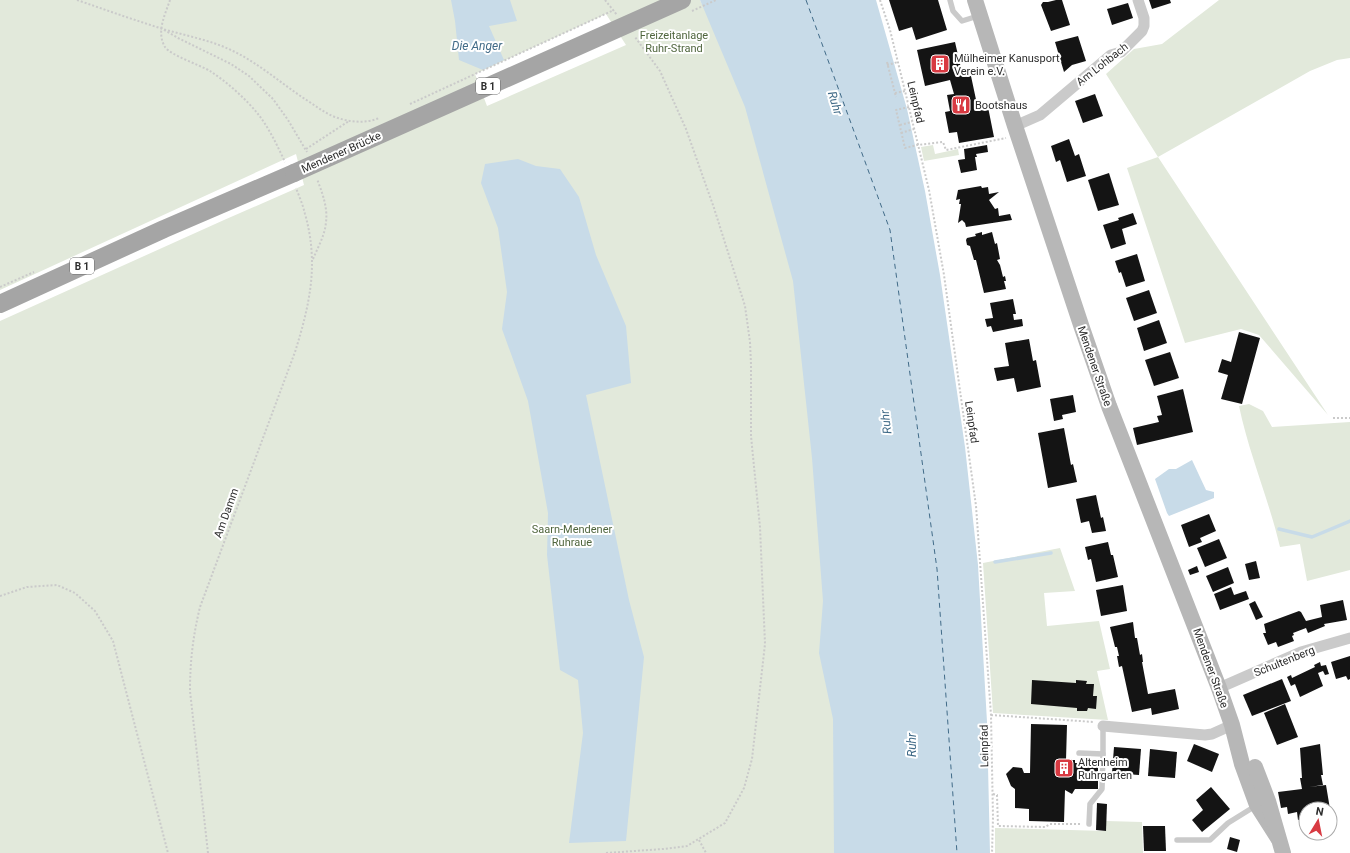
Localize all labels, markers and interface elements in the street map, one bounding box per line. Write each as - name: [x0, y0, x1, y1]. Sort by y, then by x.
- park label: Freizeitanlage Ruhr-Strand: [640, 29, 708, 55]
- water label: Die Anger: [452, 39, 503, 53]
- street label: Am Lohbach: [1074, 40, 1131, 89]
- place label: Mülheimer Kanusport Verein e.V.: [954, 52, 1060, 78]
- building icon: Mülheimer Kanusport Verein e.V.: [929, 53, 951, 75]
- road number: B 1: [476, 78, 500, 94]
- street label: Leinpfad: [904, 80, 927, 124]
- water label: Ruhr: [825, 90, 846, 117]
- restaurant icon: Bootshaus: [950, 94, 972, 116]
- place label: Bootshaus: [975, 99, 1028, 112]
- street label: Mendener Brücke: [299, 129, 383, 176]
- road number: B 1: [70, 258, 94, 274]
- street label: Mendener Straße: [1075, 324, 1114, 408]
- street label: Leinpfad: [962, 400, 981, 444]
- water label: Ruhr: [877, 408, 894, 435]
- street label: Am Damm: [211, 486, 241, 540]
- park label: Saarn-Mendener Ruhraue: [532, 523, 613, 549]
- street label: Mendener Straße: [1190, 627, 1231, 710]
- street label: Schultenberg: [1252, 643, 1316, 680]
- street label: Leinpfad: [978, 725, 991, 767]
- water label: Ruhr: [905, 732, 919, 757]
- place label: Altenheim Ruhrgarten: [1078, 756, 1132, 782]
- building icon: Altenheim Ruhrgarten: [1053, 757, 1075, 779]
- north arrow: [1298, 801, 1338, 841]
- text: N: [1315, 805, 1325, 819]

